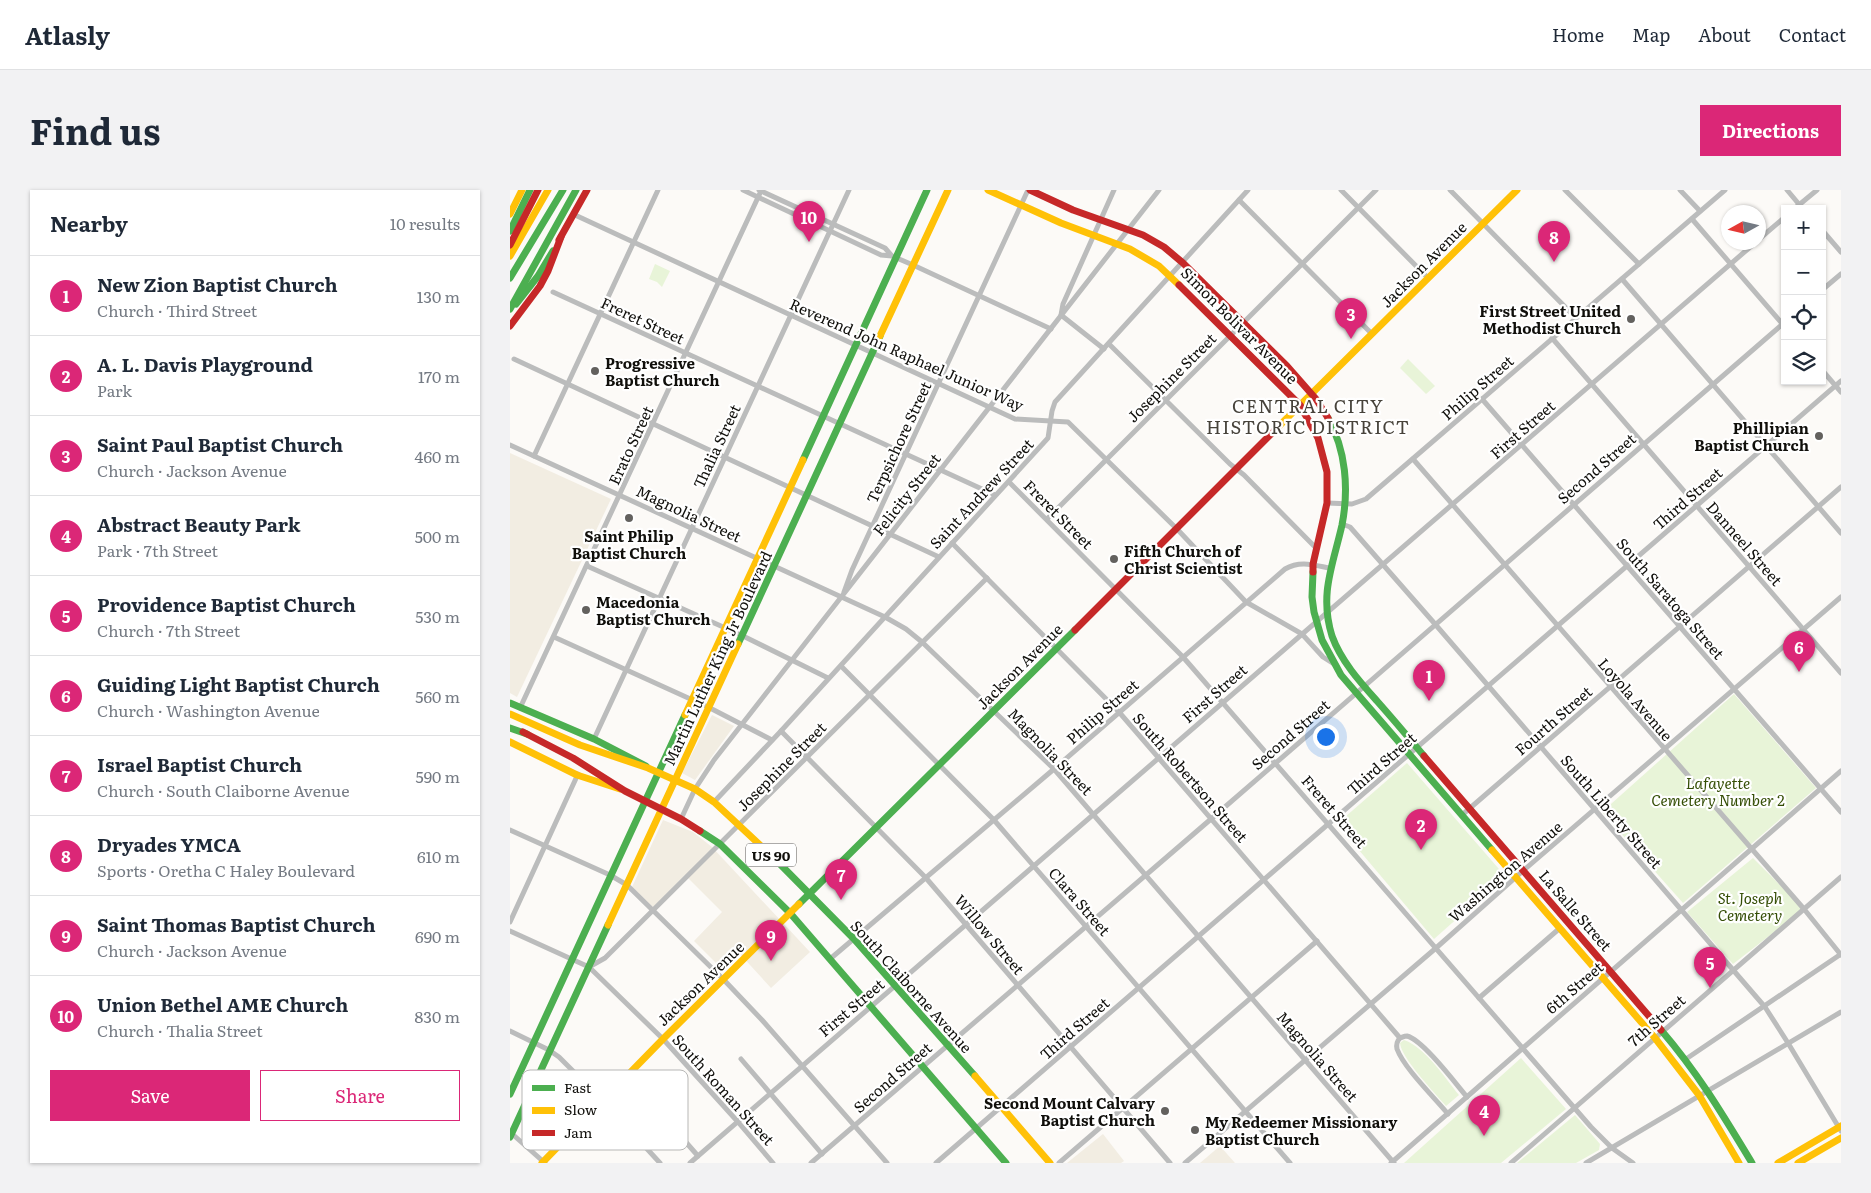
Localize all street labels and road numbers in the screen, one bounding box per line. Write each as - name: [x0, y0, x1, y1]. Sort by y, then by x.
- street label: Jackson Avenue: [1375, 216, 1471, 312]
- street label: Simon Bolivar Avenue: [1176, 261, 1304, 389]
- street label: Freret Street: [597, 291, 689, 349]
- street label: Reverend John Raphael Junior Way: [786, 292, 1028, 416]
- street label: Josephine Street: [1121, 327, 1221, 427]
- street label: Philip Street: [1436, 349, 1518, 425]
- street label: Terpsichore Street: [860, 377, 936, 507]
- street label: First Street: [1484, 394, 1560, 464]
- street label: Thalia Street: [686, 400, 746, 492]
- street label: Erato Street: [602, 402, 658, 488]
- street label: Second Street: [1552, 427, 1640, 509]
- street label: Saint Andrew Street: [924, 433, 1038, 553]
- street label: Felicity Street: [867, 448, 945, 540]
- street label: Third Street: [1647, 461, 1727, 535]
- street label: Freret Street: [1019, 474, 1099, 554]
- street label: Magnolia Street: [633, 479, 745, 547]
- street label: Danneel Street: [1702, 496, 1788, 590]
- street label: South Saratoga Street: [1612, 532, 1730, 664]
- street label: Martin Luther King Jr Boulevard: [657, 547, 777, 769]
- street label: Jackson Avenue: [971, 618, 1067, 714]
- street label: Loyola Avenue: [1593, 652, 1679, 746]
- street label: First Street: [1176, 658, 1252, 728]
- street label: Philip Street: [1061, 673, 1143, 749]
- street label: Fourth Street: [1509, 680, 1597, 760]
- street label: Second Street: [1246, 693, 1334, 775]
- street label: Magnolia Street: [1003, 702, 1099, 800]
- street label: South Robertson Street: [1128, 707, 1254, 847]
- street label: Josephine Street: [731, 716, 831, 816]
- street label: Third Street: [1341, 726, 1421, 800]
- street label: South Liberty Street: [1556, 749, 1668, 873]
- street label: Freret Street: [1297, 769, 1373, 853]
- street label: Washington Avenue: [1443, 815, 1567, 927]
- road number: US 90: [746, 844, 796, 866]
- street label: Clara Street: [1044, 862, 1116, 940]
- street label: La Salle Street: [1534, 864, 1618, 956]
- street label: Willow Street: [950, 889, 1030, 979]
- street label: South Claiborne Avenue: [846, 914, 978, 1058]
- street label: Jackson Avenue: [651, 935, 749, 1031]
- street label: 6th Street: [1540, 955, 1608, 1019]
- street label: First Street: [813, 973, 889, 1041]
- street label: 7th Street: [1622, 989, 1690, 1051]
- street label: Third Street: [1034, 991, 1114, 1065]
- street label: Magnolia Street: [1272, 1006, 1364, 1106]
- street label: South Roman Street: [668, 1028, 780, 1150]
- street label: Second Street: [848, 1036, 936, 1118]

